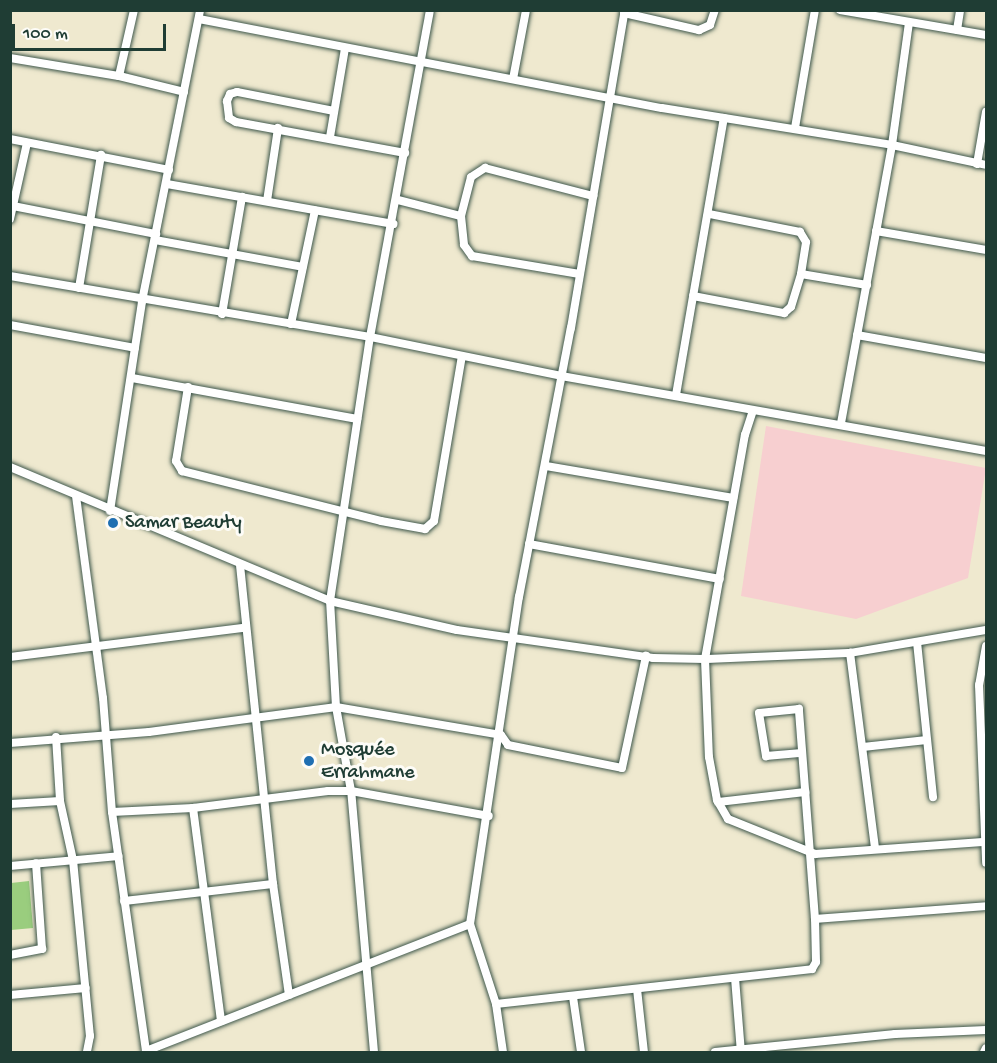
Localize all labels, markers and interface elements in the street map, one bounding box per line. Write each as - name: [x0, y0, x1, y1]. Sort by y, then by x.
- scale bar: [15, 12, 170, 50]
- text: 100 m: [23, 24, 68, 45]
- place label: Samar Beauty: [125, 511, 242, 535]
- marker: Samar Beauty: [106, 516, 120, 530]
- place label: Mosquée Errahmane: [321, 738, 415, 785]
- marker: Mosquée Errahmane: [302, 754, 316, 768]

